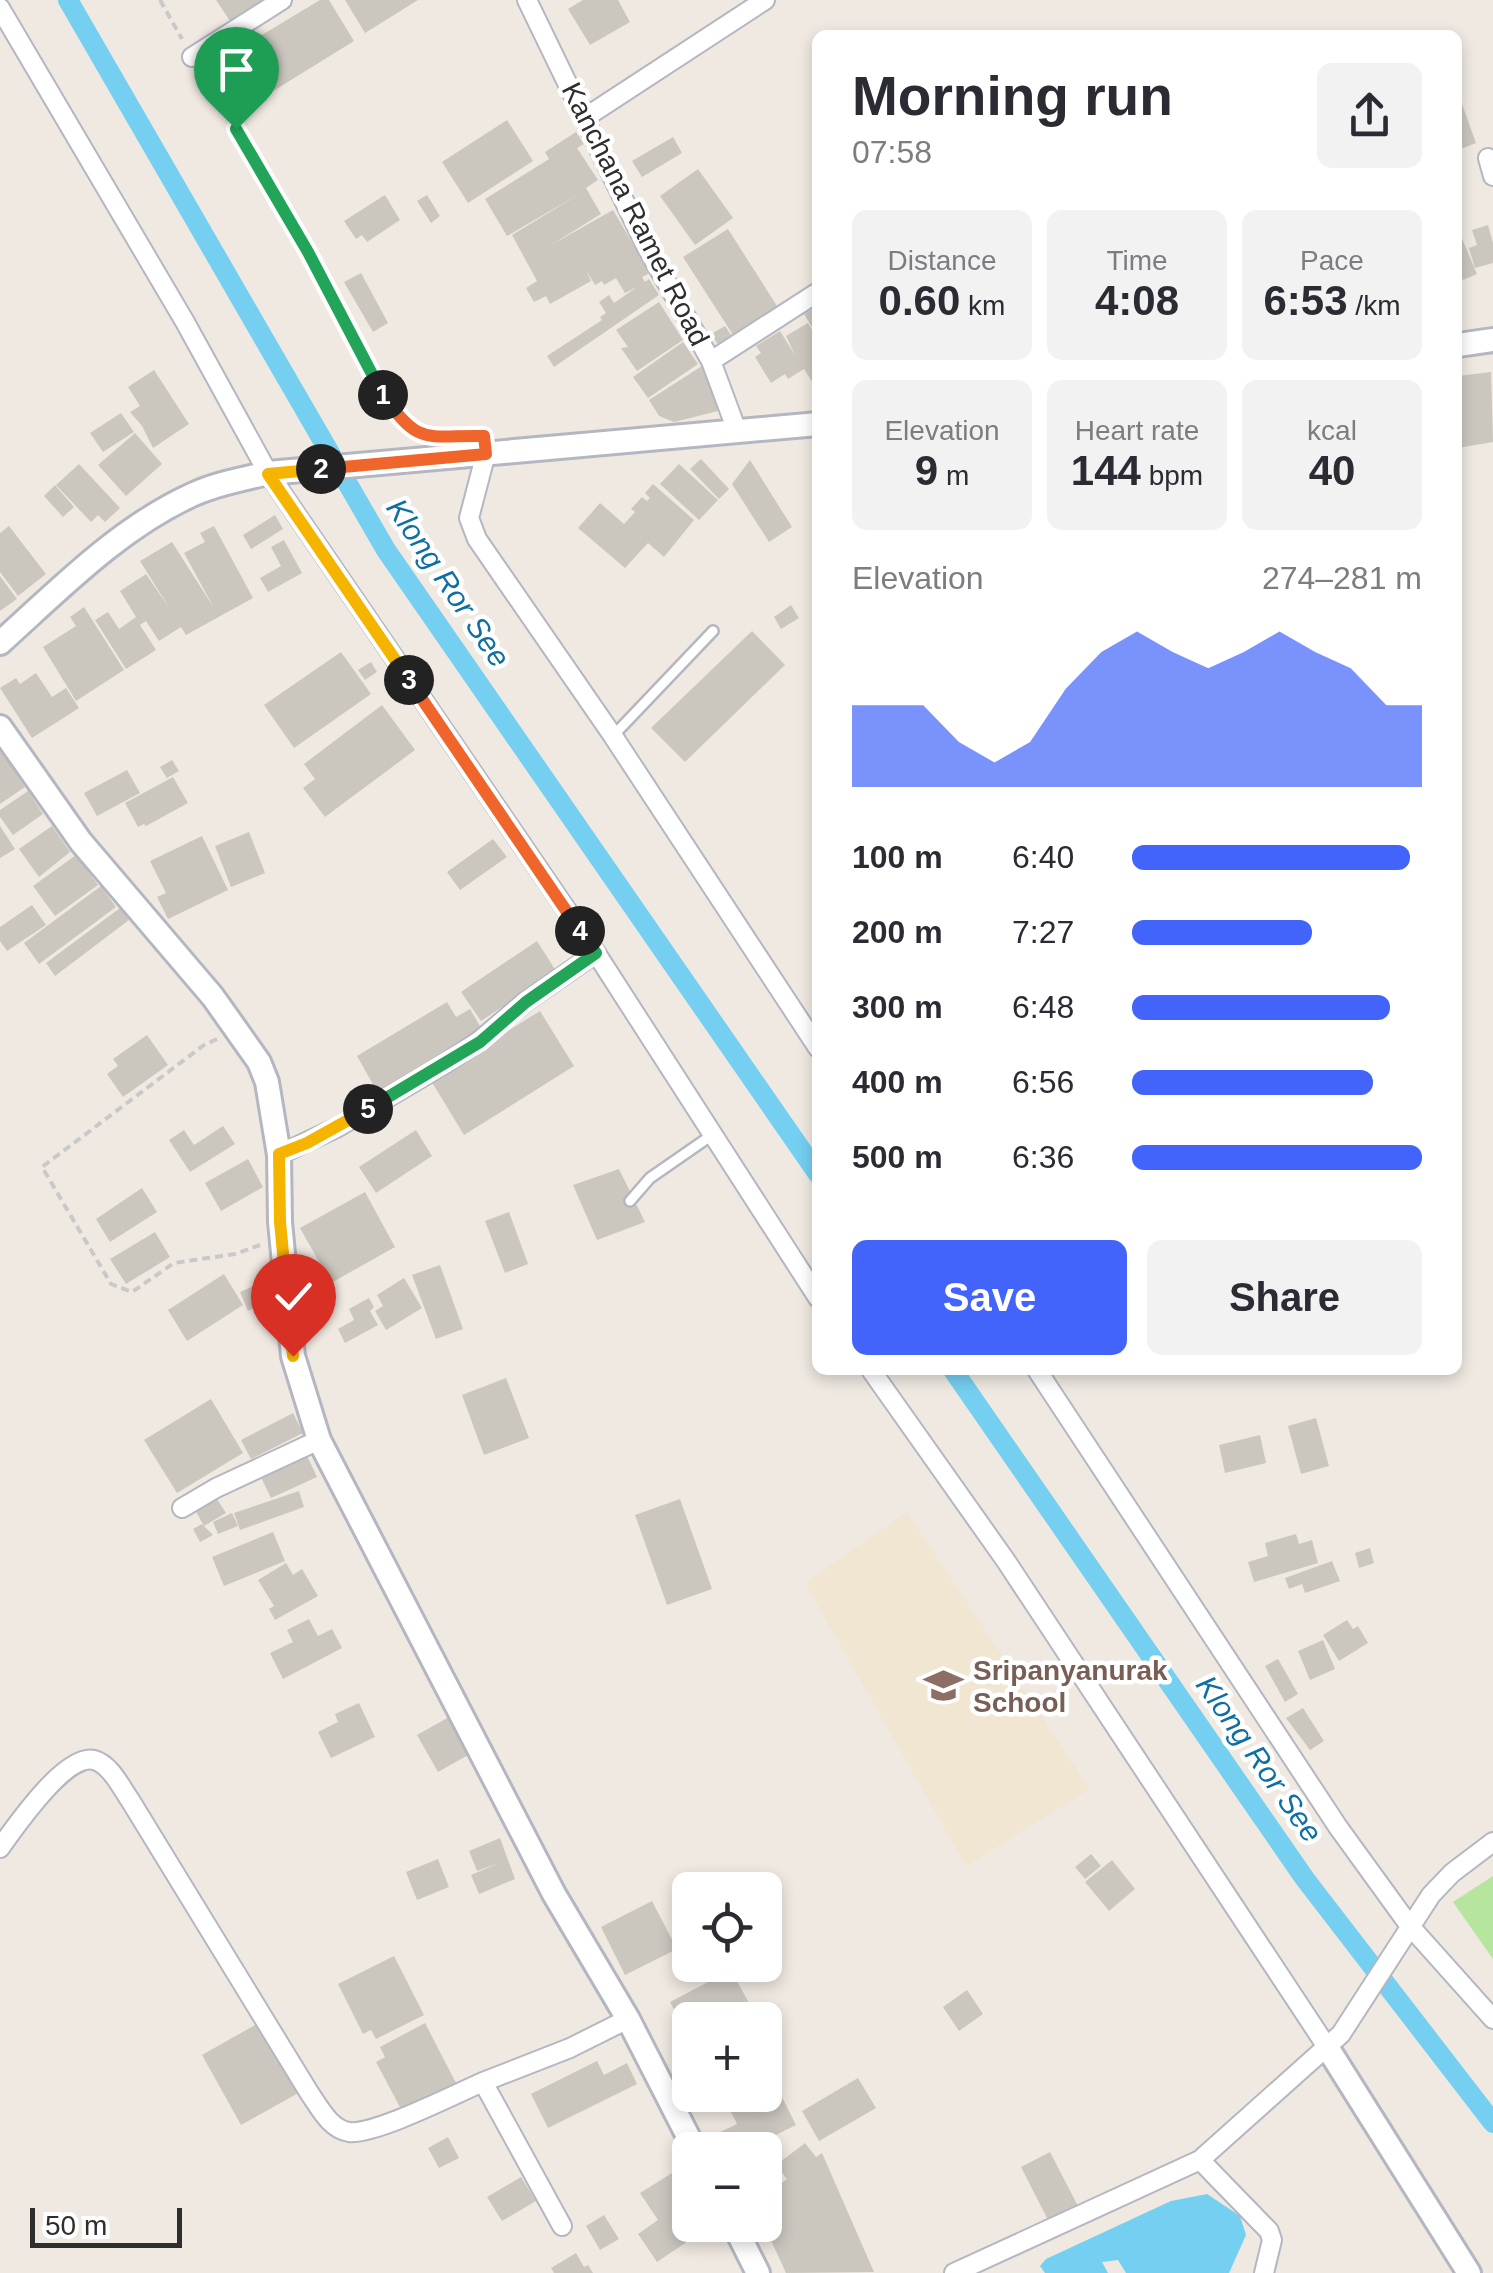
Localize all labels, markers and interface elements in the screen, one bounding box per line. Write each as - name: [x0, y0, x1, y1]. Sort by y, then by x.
- pin: [194, 27, 279, 130]
- icon: arrive: [209, 42, 264, 97]
- button: share: [1317, 63, 1422, 168]
- text: Morning run: [852, 65, 1173, 127]
- street label: Kanchana Ramet Road: [556, 78, 715, 351]
- text: 07:58: [852, 134, 932, 170]
- text: Distance: [888, 245, 996, 276]
- text: Time: [1106, 245, 1168, 276]
- text: Pace: [1300, 245, 1364, 276]
- text: 0.60: [879, 277, 960, 324]
- text: 4:08: [1095, 277, 1179, 324]
- text: 6:53: [1264, 277, 1348, 324]
- text: km: [960, 290, 1005, 321]
- text: /km: [1348, 290, 1400, 321]
- pin: 1: [358, 370, 408, 420]
- text: 1: [375, 379, 391, 410]
- text: Elevation: [884, 415, 1000, 446]
- text: Heart rate: [1075, 415, 1199, 446]
- text: kcal: [1307, 415, 1357, 446]
- pin: 2: [296, 444, 346, 494]
- text: 9: [915, 447, 938, 494]
- text: 144: [1071, 447, 1141, 494]
- text: 40: [1309, 447, 1355, 494]
- text: 2: [313, 453, 329, 484]
- text: m: [938, 460, 969, 491]
- text: bpm: [1141, 460, 1203, 491]
- water label: Klong Ror See: [380, 493, 517, 673]
- text: Elevation: [852, 560, 984, 596]
- text: 274–281 m: [1262, 560, 1422, 596]
- pin: 3: [384, 655, 434, 705]
- text: 3: [401, 664, 417, 695]
- text: 100 m: [852, 839, 943, 875]
- text: 6:40: [1012, 839, 1074, 875]
- pin: 4: [555, 906, 605, 956]
- text: 200 m: [852, 914, 943, 950]
- text: 7:27: [1012, 914, 1074, 950]
- text: 4: [572, 915, 588, 946]
- text: 300 m: [852, 989, 943, 1025]
- text: 6:48: [1012, 989, 1074, 1025]
- text: 400 m: [852, 1064, 943, 1100]
- text: 6:56: [1012, 1064, 1074, 1100]
- pin: 5: [343, 1084, 393, 1134]
- text: 5: [360, 1093, 376, 1124]
- text: 500 m: [852, 1139, 943, 1175]
- text: 6:36: [1012, 1139, 1074, 1175]
- button: Save: [852, 1240, 1127, 1355]
- button: Share: [1147, 1240, 1422, 1355]
- pin: [251, 1254, 336, 1357]
- icon: check: [266, 1269, 321, 1324]
- place label: Sripanyanurak School: [973, 1655, 1168, 1718]
- school or university icon: Sripanyanurak School: [922, 1665, 964, 1707]
- water label: Klong Ror See: [1190, 1669, 1329, 1848]
- map controls: [672, 1872, 782, 2242]
- button: locate: [672, 1872, 782, 1982]
- button: +: [672, 2002, 782, 2112]
- button: −: [672, 2132, 782, 2242]
- scale bar: [30, 2203, 182, 2248]
- text: 50 m: [45, 2210, 107, 2241]

